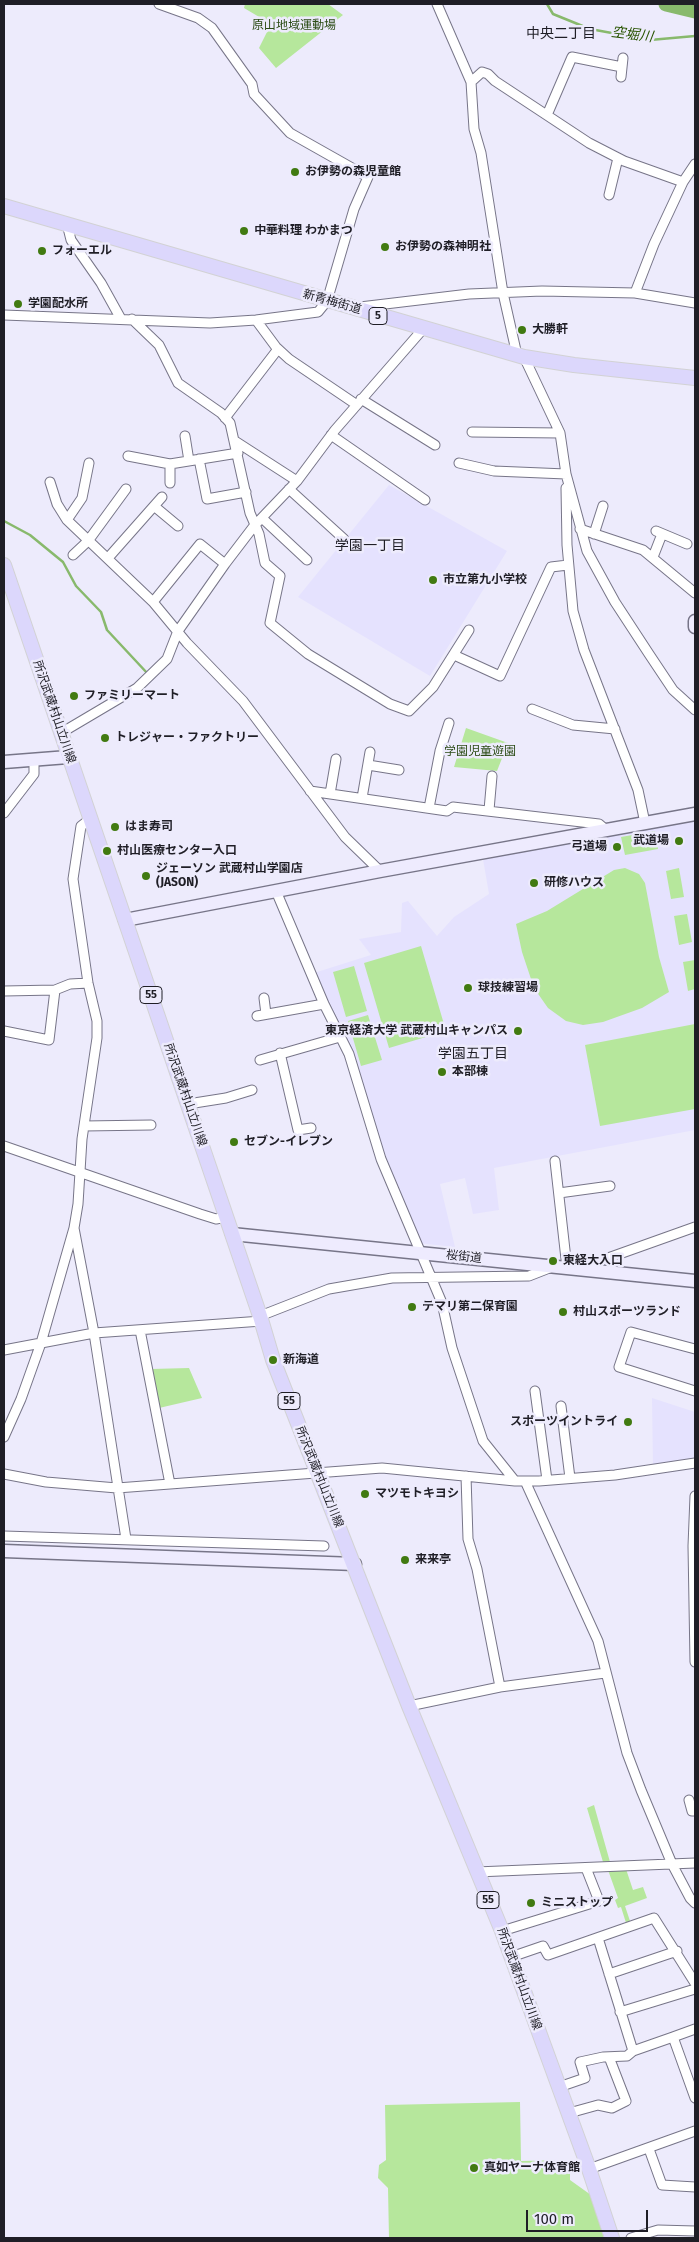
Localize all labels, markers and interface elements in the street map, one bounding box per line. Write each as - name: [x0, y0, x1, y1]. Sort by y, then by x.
- park label: 原山地域運動場: [252, 19, 336, 33]
- water label: 空堀川: [610, 24, 654, 46]
- district label: 中央二丁目: [526, 26, 596, 42]
- place label: お伊勢の森児童館: [305, 165, 401, 179]
- marker: お伊勢の森児童館: [289, 166, 301, 178]
- place label: 中華料理 わかまつ: [254, 224, 353, 238]
- marker: 中華料理 わかまつ: [238, 225, 250, 237]
- place label: お伊勢の森神明社: [395, 240, 491, 254]
- marker: お伊勢の森神明社: [379, 241, 391, 253]
- place label: フォーエル: [52, 244, 112, 258]
- marker: フォーエル: [36, 245, 48, 257]
- street label: 新青梅街道: [301, 287, 363, 317]
- place label: 学園配水所: [28, 297, 88, 311]
- marker: 学園配水所: [12, 298, 24, 310]
- road number: 5: [369, 308, 387, 324]
- place label: 大勝軒: [532, 323, 568, 337]
- marker: 大勝軒: [516, 324, 528, 336]
- district label: 学園一丁目: [335, 538, 405, 554]
- place label: 市立第九小学校: [443, 573, 527, 587]
- marker: 市立第九小学校: [427, 574, 439, 586]
- street label: 所沢武蔵村山立川線: [30, 659, 78, 765]
- place label: ファミリーマート: [84, 689, 180, 703]
- marker: ファミリーマート: [68, 690, 80, 702]
- place label: トレジャー・ファクトリー: [115, 731, 259, 745]
- marker: トレジャー・ファクトリー: [99, 732, 111, 744]
- park label: 学園児童遊園: [444, 745, 516, 759]
- place label: はま寿司: [125, 820, 173, 834]
- marker: はま寿司: [109, 821, 121, 833]
- place label: 武道場: [633, 834, 669, 848]
- marker: 武道場: [673, 835, 685, 847]
- place label: 弓道場: [571, 840, 607, 854]
- marker: 弓道場: [611, 841, 623, 853]
- place label: 村山医療センター入口: [117, 844, 237, 858]
- marker: 村山医療センター入口: [101, 845, 113, 857]
- place label: ジェーソン 武蔵村山学園店 (JASON): [156, 862, 303, 890]
- marker: ジェーソン 武蔵村山学園店 (JASON): [140, 870, 152, 882]
- place label: 研修ハウス: [544, 876, 604, 890]
- marker: 研修ハウス: [528, 877, 540, 889]
- place label: 球技練習場: [478, 981, 538, 995]
- marker: 球技練習場: [462, 982, 474, 994]
- road number: 55: [140, 986, 162, 1004]
- place label: 東京経済大学 武蔵村山キャンパス: [325, 1024, 508, 1038]
- marker: 東京経済大学 武蔵村山キャンパス: [512, 1025, 524, 1037]
- street label: 所沢武蔵村山立川線: [161, 1042, 209, 1148]
- district label: 学園五丁目: [438, 1046, 508, 1062]
- place label: 本部棟: [452, 1065, 488, 1079]
- marker: 本部棟: [436, 1066, 448, 1078]
- place label: セブン-イレブン: [244, 1135, 333, 1149]
- marker: セブン-イレブン: [228, 1136, 240, 1148]
- street label: 桜街道: [445, 1248, 483, 1266]
- place label: 東経大入口: [563, 1254, 623, 1268]
- marker: 東経大入口: [547, 1255, 559, 1267]
- place label: テマリ第二保育園: [422, 1300, 518, 1314]
- marker: テマリ第二保育園: [406, 1301, 418, 1313]
- place label: 村山スポーツランド: [573, 1305, 681, 1319]
- marker: 村山スポーツランド: [557, 1306, 569, 1318]
- place label: 新海道: [283, 1353, 319, 1367]
- marker: 新海道: [267, 1354, 279, 1366]
- road number: 55: [278, 1392, 300, 1410]
- place label: スポーツイントライ: [510, 1415, 618, 1429]
- marker: スポーツイントライ: [622, 1416, 634, 1428]
- street label: 所沢武蔵村山立川線: [292, 1424, 346, 1530]
- place label: マツモトキヨシ: [375, 1487, 459, 1501]
- marker: マツモトキヨシ: [359, 1488, 371, 1500]
- place label: 来来亭: [415, 1553, 451, 1567]
- marker: 来来亭: [399, 1554, 411, 1566]
- road number: 55: [477, 1892, 499, 1908]
- place label: ミニストップ: [541, 1896, 613, 1910]
- marker: ミニストップ: [525, 1897, 537, 1909]
- street label: 所沢武蔵村山立川線: [494, 1926, 544, 2032]
- place label: 真如ヤーナ体育館: [484, 2161, 580, 2175]
- marker: 真如ヤーナ体育館: [468, 2162, 480, 2174]
- scale bar: [529, 2200, 652, 2232]
- text: 100 m: [534, 2210, 574, 2228]

